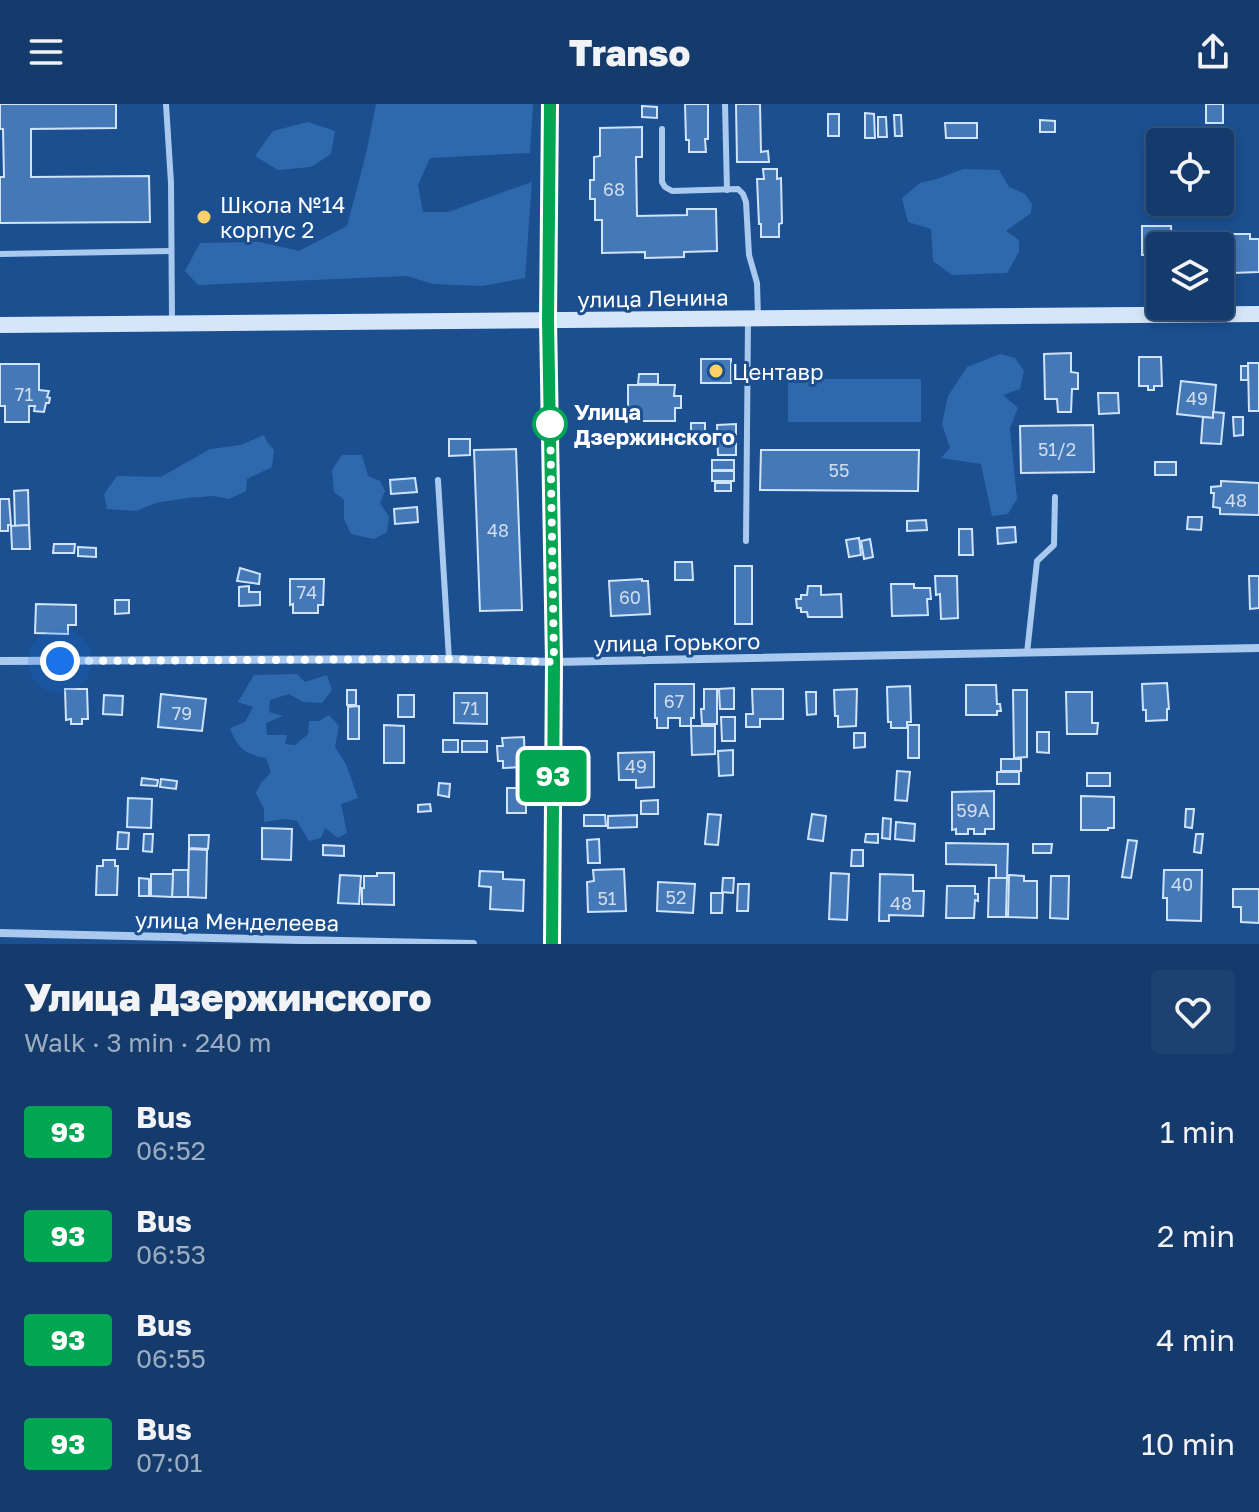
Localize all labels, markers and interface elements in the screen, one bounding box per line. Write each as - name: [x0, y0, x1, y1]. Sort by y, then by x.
- icon: menu: [24, 30, 68, 74]
- icon: share: [1191, 30, 1235, 74]
- text: Transo: [569, 31, 690, 74]
- map controls: [1146, 128, 1234, 320]
- button: locate: [1146, 128, 1234, 216]
- house number: 68: [603, 178, 625, 200]
- place label: Школа №14 корпус 2: [220, 191, 346, 243]
- marker: Школа №14 корпус 2: [195, 208, 213, 226]
- button: layers: [1146, 232, 1234, 320]
- street label: улица Ленина: [577, 283, 729, 313]
- place label: Центавр: [732, 358, 824, 385]
- marker: Центавр: [707, 362, 725, 380]
- house number: 71: [15, 383, 33, 405]
- house number: 49: [1186, 387, 1208, 409]
- place label: Улица Дзержинского: [574, 398, 735, 450]
- marker: Улица Дзержинского: [533, 407, 567, 441]
- house number: 51/2: [1038, 438, 1076, 460]
- house number: 55: [829, 459, 849, 481]
- house number: 48: [1225, 489, 1247, 511]
- house number: 48: [487, 519, 509, 541]
- house number: 74: [297, 581, 317, 603]
- house number: 60: [619, 586, 641, 608]
- street label: улица Горького: [593, 627, 761, 657]
- your location: [40, 641, 80, 681]
- house number: 67: [664, 690, 684, 712]
- house number: 71: [461, 697, 479, 719]
- house number: 79: [172, 702, 192, 724]
- line badge: 93: [517, 750, 589, 802]
- house number: 49: [625, 755, 647, 777]
- text: 93: [536, 759, 570, 792]
- house number: 59А: [956, 799, 990, 821]
- house number: 40: [1171, 873, 1193, 895]
- house number: 52: [666, 886, 686, 908]
- house number: 51: [597, 887, 617, 909]
- house number: 48: [890, 892, 912, 914]
- street label: улица Менделеева: [135, 906, 339, 936]
- button: heart: [1151, 970, 1235, 1054]
- text: Улица Дзержинского: [24, 974, 432, 1019]
- text: Walk · 3 min · 240 m: [24, 1027, 271, 1058]
- text: Bus: [136, 1099, 192, 1135]
- text: 1 min: [1160, 1114, 1235, 1150]
- text: 93: [51, 1115, 85, 1148]
- text: 06:52: [136, 1135, 206, 1166]
- text: Bus: [136, 1203, 192, 1239]
- text: 2 min: [1157, 1218, 1235, 1254]
- text: 93: [51, 1219, 85, 1252]
- text: 06:53: [136, 1239, 206, 1270]
- text: Bus: [136, 1307, 192, 1343]
- text: 4 min: [1156, 1322, 1235, 1358]
- text: 93: [51, 1323, 85, 1356]
- text: 06:55: [136, 1343, 206, 1374]
- text: Bus: [136, 1411, 192, 1447]
- text: 10 min: [1141, 1426, 1235, 1462]
- text: 93: [51, 1427, 85, 1460]
- text: 07:01: [136, 1447, 202, 1478]

